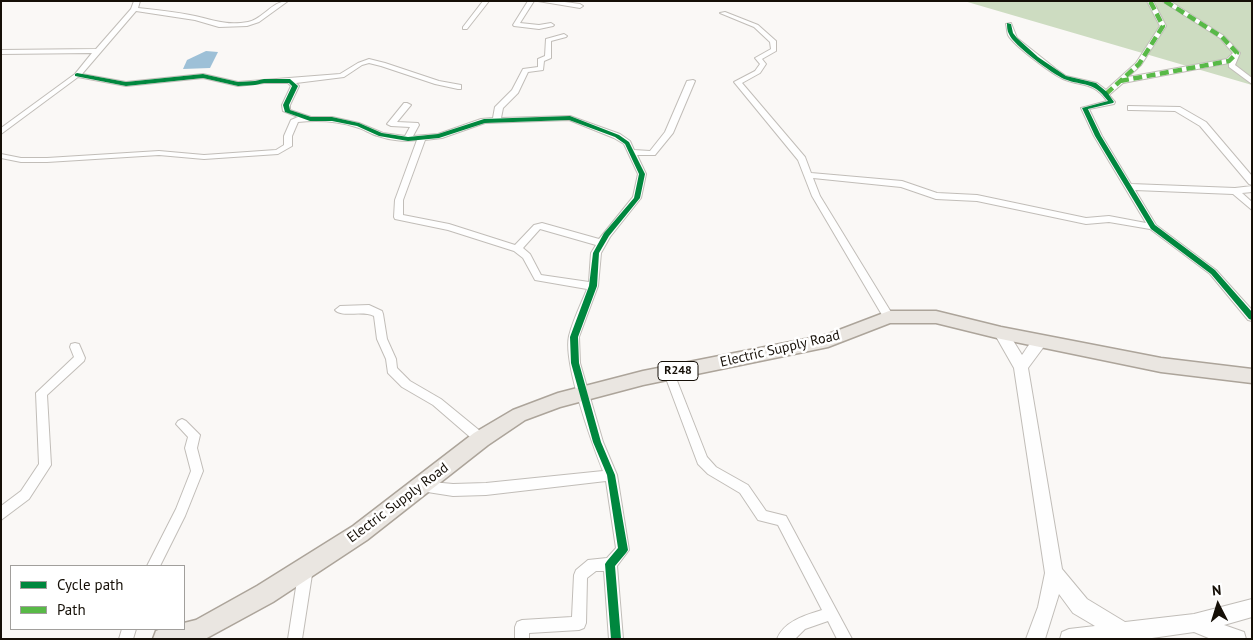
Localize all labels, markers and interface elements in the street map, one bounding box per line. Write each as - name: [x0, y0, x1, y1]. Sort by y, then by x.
- street label: Electric Supply Road: [719, 327, 841, 371]
- road number: R248: [658, 362, 698, 381]
- street label: Electric Supply Road: [344, 459, 452, 547]
- legend: [10, 565, 185, 630]
- text: Cycle path: [57, 575, 123, 594]
- north arrow: [1193, 580, 1243, 630]
- text: N: [1211, 581, 1222, 599]
- text: Path: [57, 600, 86, 619]

